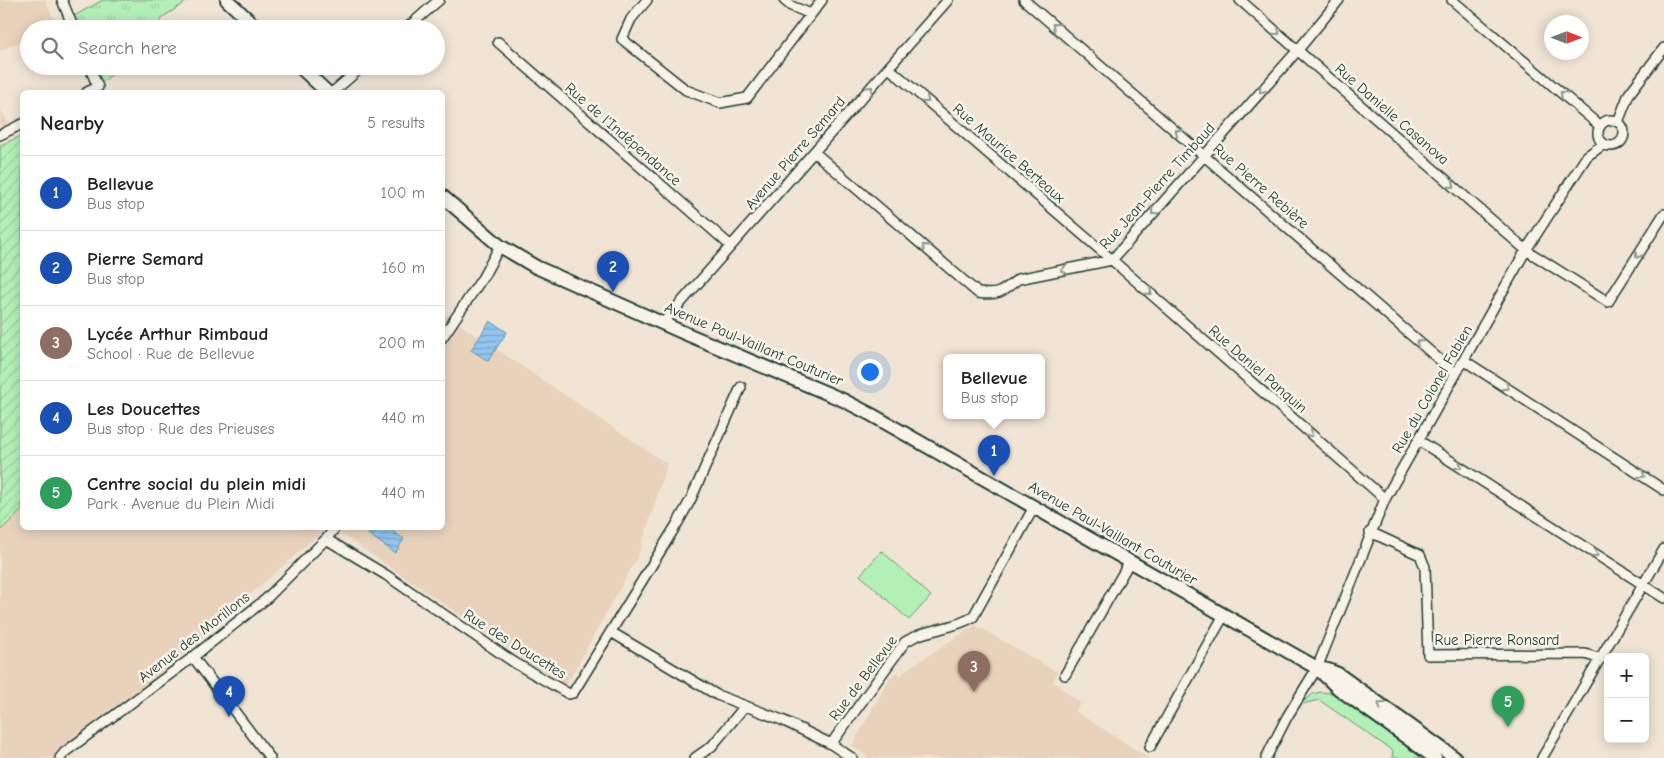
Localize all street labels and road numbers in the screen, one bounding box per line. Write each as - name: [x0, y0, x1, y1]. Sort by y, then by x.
- street label: Rue Danielle Casanova: [1331, 60, 1453, 168]
- street label: Rue de l'Indépendance: [561, 79, 685, 190]
- street label: Avenue Pierre Semard: [741, 93, 849, 213]
- street label: Rue Maurice Berteaux: [949, 99, 1069, 207]
- street label: Rue Jean-Pierre Timbaud: [1095, 119, 1219, 253]
- street label: Rue Pierre Rebière: [1209, 140, 1313, 233]
- street label: Avenue Paul-Vaillant Couturier: [662, 298, 846, 390]
- street label: Rue Daniel Panquin: [1205, 321, 1311, 417]
- street label: Rue du Colonel Fabien: [1388, 322, 1476, 456]
- street label: Avenue Paul-Vaillant Couturier: [1025, 477, 1201, 589]
- street label: Avenue des Morillons: [135, 588, 253, 686]
- street label: Rue des Doucettes: [460, 605, 570, 683]
- street label: Rue de Bellevue: [825, 631, 901, 724]
- street label: Rue Pierre Ronsard: [1435, 631, 1559, 649]

